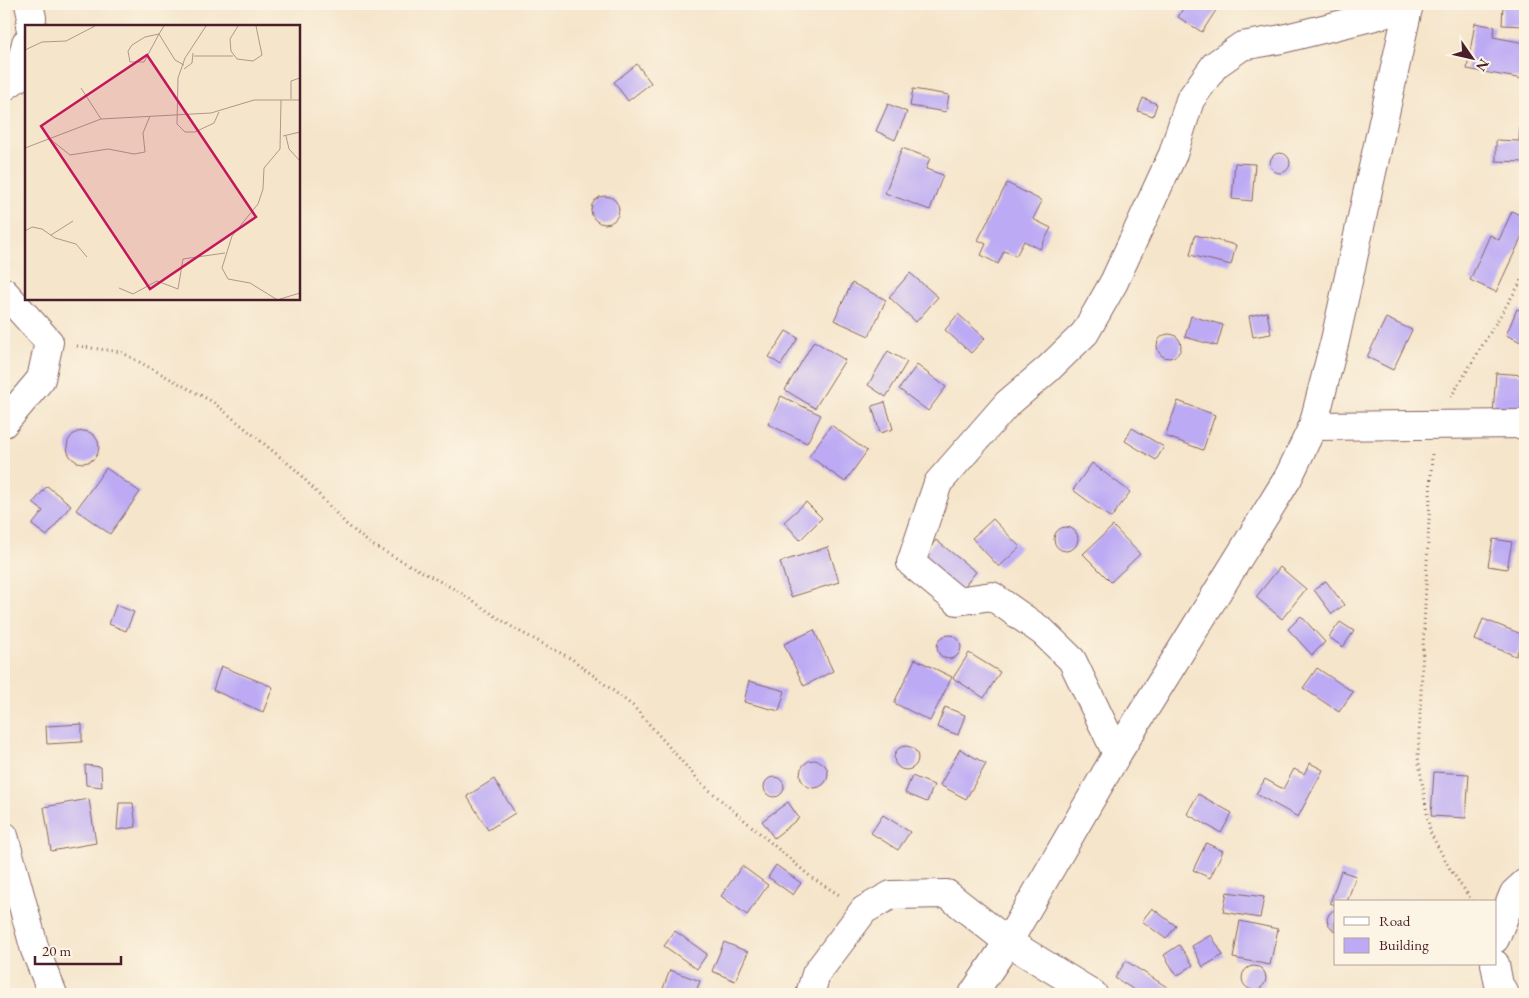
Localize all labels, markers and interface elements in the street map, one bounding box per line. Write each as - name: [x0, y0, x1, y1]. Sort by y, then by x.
- inset map: [25, 25, 300, 300]
- north arrow: [1446, 32, 1496, 82]
- text: N: [1472, 56, 1493, 76]
- legend: [1334, 900, 1496, 966]
- text: Road: [1379, 911, 1411, 930]
- scale bar: [35, 933, 121, 965]
- text: Building: [1379, 935, 1429, 954]
- text: 20 m: [42, 941, 71, 960]

